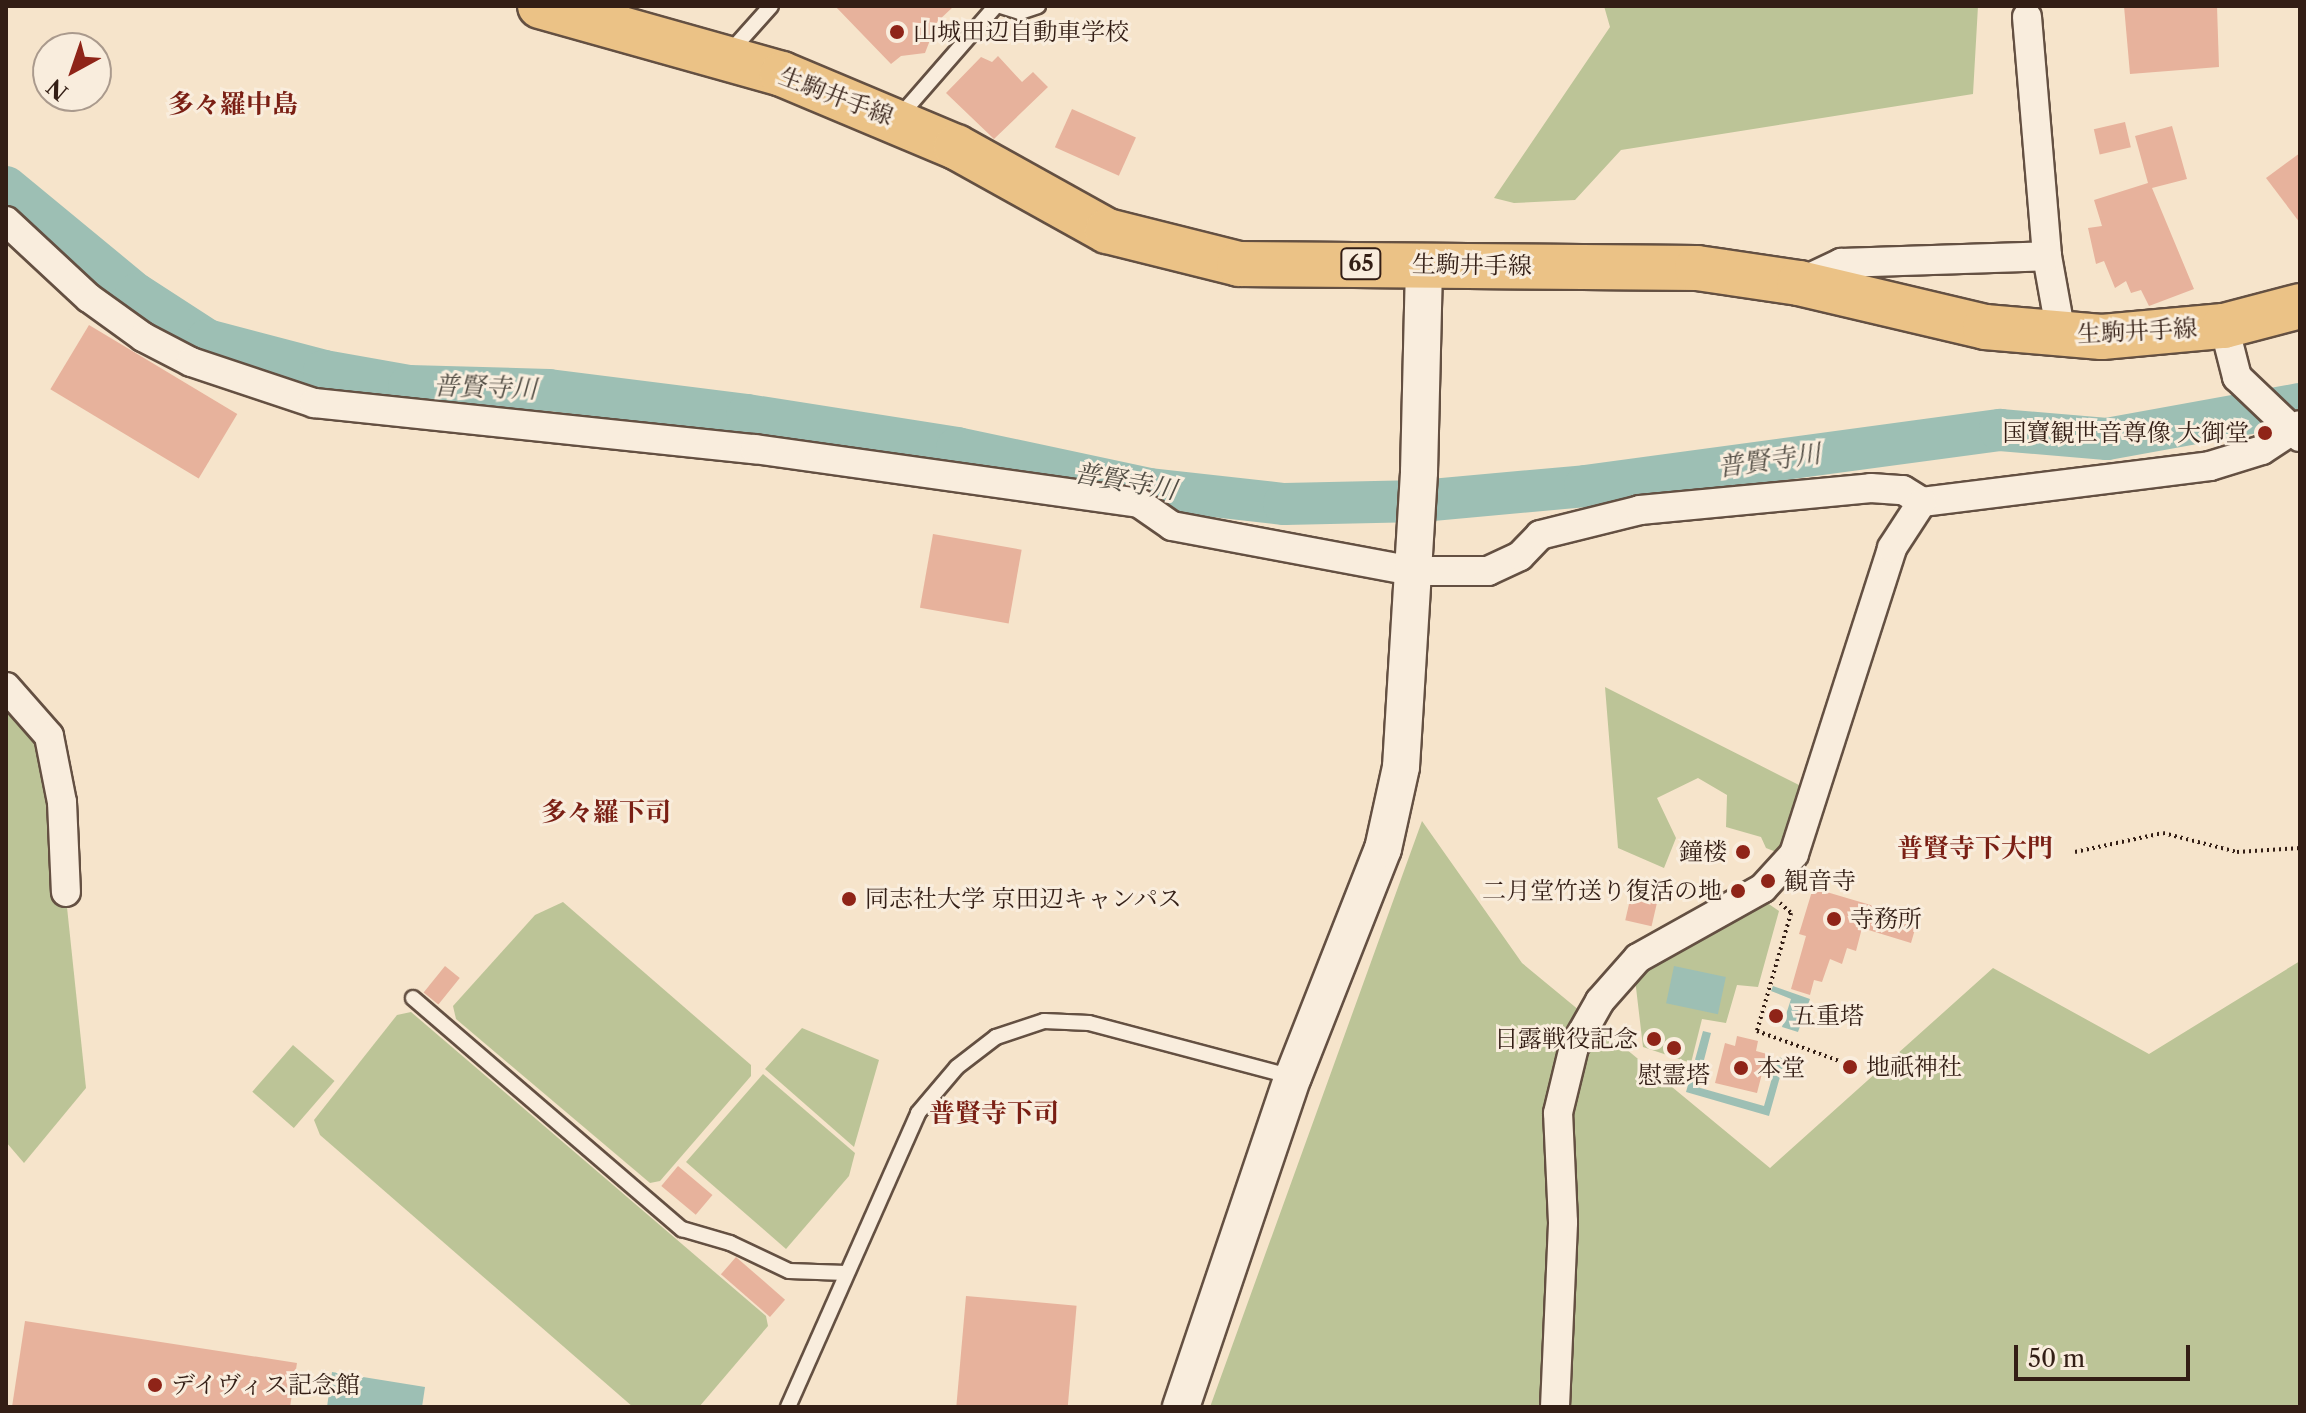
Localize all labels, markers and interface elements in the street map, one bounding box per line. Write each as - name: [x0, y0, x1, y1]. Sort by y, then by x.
- place label: 山城田辺自動車学校: [913, 18, 1129, 46]
- marker: 山城田辺自動車学校: [888, 23, 906, 41]
- north arrow: [32, 32, 112, 112]
- street label: 生駒井手線: [775, 61, 897, 131]
- text: N: [42, 73, 74, 106]
- district label: 多々羅中島: [168, 89, 298, 121]
- road number: 65: [1339, 246, 1383, 282]
- street label: 生駒井手線: [1412, 250, 1532, 280]
- street label: 生駒井手線: [2076, 313, 2198, 349]
- water label: 普賢寺川: [432, 371, 538, 405]
- place label: 国寶観世音尊像 大御堂: [2003, 419, 2249, 447]
- marker: 国寶観世音尊像 大御堂: [2256, 424, 2274, 442]
- water label: 普賢寺川: [1715, 438, 1823, 484]
- water label: 普賢寺川: [1071, 458, 1179, 506]
- district label: 多々羅下司: [541, 797, 671, 829]
- district label: 普賢寺下大門: [1897, 833, 2053, 865]
- place label: 鐘楼: [1679, 838, 1727, 866]
- marker: 鐘楼: [1734, 843, 1752, 861]
- place label: 観音寺: [1784, 867, 1856, 895]
- marker: 観音寺: [1759, 872, 1777, 890]
- place label: 二月堂竹送り復活の地: [1482, 877, 1722, 905]
- marker: 二月堂竹送り復活の地: [1729, 882, 1747, 900]
- place label: 同志社大学 京田辺キャンパス: [865, 885, 1183, 913]
- marker: 同志社大学 京田辺キャンパス: [840, 890, 858, 908]
- place label: 寺務所: [1850, 905, 1922, 933]
- marker: 寺務所: [1825, 910, 1843, 928]
- place label: 五重塔: [1792, 1002, 1864, 1030]
- marker: 五重塔: [1767, 1007, 1785, 1025]
- place label: 日露戦役記念: [1494, 1025, 1638, 1053]
- marker: 日露戦役記念: [1645, 1030, 1663, 1048]
- marker: 慰霊塔: [1665, 1039, 1683, 1057]
- place label: 地祇神社: [1866, 1053, 1962, 1081]
- place label: 本堂: [1757, 1054, 1805, 1082]
- marker: 地祇神社: [1841, 1058, 1859, 1076]
- marker: 本堂: [1732, 1059, 1750, 1077]
- place label: 慰霊塔: [1638, 1061, 1710, 1089]
- district label: 普賢寺下司: [929, 1098, 1059, 1130]
- scale bar: [2018, 1329, 2194, 1379]
- text: 50 m: [2028, 1344, 2085, 1373]
- place label: デイヴィス記念館: [171, 1371, 363, 1399]
- marker: デイヴィス記念館: [146, 1376, 164, 1394]

